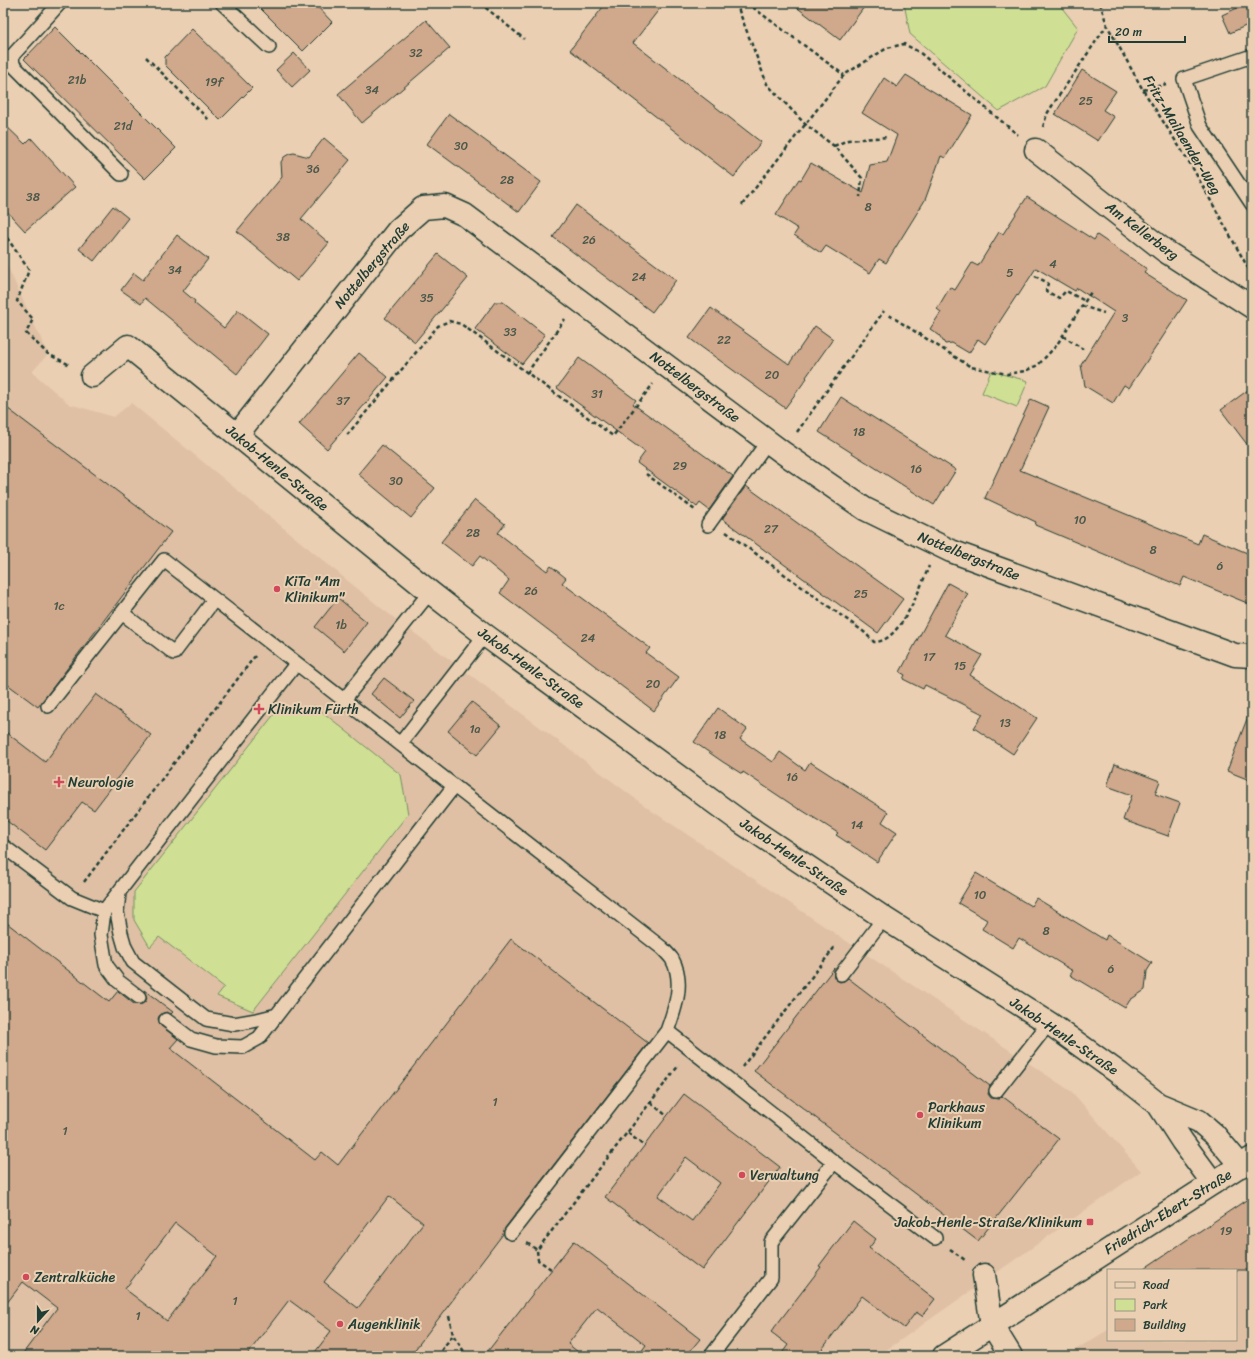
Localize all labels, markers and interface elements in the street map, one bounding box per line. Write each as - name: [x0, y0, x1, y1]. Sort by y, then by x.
- scale bar: [1109, 18, 1185, 44]
- text: 20 m: [1115, 21, 1142, 43]
- house number: 32: [409, 42, 423, 64]
- house number: 21b: [68, 69, 87, 91]
- street label: Fritz-Mailaender-Weg: [1136, 70, 1228, 200]
- house number: 19f: [205, 71, 225, 93]
- house number: 34: [365, 79, 380, 101]
- house number: 25: [1079, 90, 1093, 112]
- house number: 21d: [114, 115, 134, 137]
- house number: 30: [454, 135, 468, 157]
- house number: 36: [306, 158, 320, 180]
- house number: 28: [500, 169, 514, 191]
- house number: 38: [26, 186, 40, 208]
- street label: Am Kellerberg: [1099, 194, 1184, 267]
- house number: 8: [864, 196, 872, 218]
- street label: Nottelbergstraße: [328, 215, 416, 315]
- house number: 38: [276, 226, 290, 248]
- house number: 26: [582, 229, 596, 251]
- house number: 4: [1049, 253, 1057, 275]
- house number: 34: [168, 259, 183, 281]
- house number: 5: [1006, 262, 1014, 284]
- house number: 24: [632, 266, 647, 288]
- house number: 35: [420, 287, 434, 309]
- house number: 3: [1122, 307, 1129, 329]
- house number: 33: [503, 321, 517, 343]
- house number: 22: [717, 329, 731, 351]
- street label: Nottelbergstraße: [644, 344, 746, 430]
- house number: 20: [765, 364, 780, 386]
- house number: 31: [591, 383, 603, 405]
- house number: 37: [336, 390, 351, 412]
- street label: Jakob-Henle-Straße: [219, 418, 334, 518]
- house number: 18: [853, 421, 865, 443]
- house number: 29: [673, 455, 687, 477]
- house number: 16: [910, 458, 922, 480]
- house number: 30: [389, 470, 403, 492]
- house number: 10: [1074, 509, 1087, 531]
- house number: 27: [764, 518, 779, 540]
- house number: 28: [466, 522, 480, 544]
- street label: Nottelbergstraße: [914, 524, 1024, 588]
- house number: 8: [1149, 539, 1157, 561]
- house number: 6: [1217, 555, 1224, 577]
- place label: KiTa "Am Klinikum": [285, 569, 345, 610]
- house number: 26: [524, 580, 538, 602]
- house number: 25: [854, 583, 868, 605]
- marker: KiTa "Am Klinikum": [272, 584, 282, 594]
- house number: 1c: [53, 595, 65, 617]
- house number: 1b: [335, 614, 347, 636]
- street label: Jakob-Henle-Straße: [472, 620, 590, 716]
- house number: 24: [581, 627, 596, 649]
- house number: 17: [923, 646, 936, 668]
- house number: 15: [954, 655, 966, 677]
- house number: 20: [646, 673, 661, 695]
- place label: Klinikum Fürth: [268, 697, 359, 722]
- marker: Klinikum Fürth: [253, 703, 265, 715]
- house number: 13: [999, 712, 1011, 734]
- house number: 1a: [469, 718, 481, 740]
- house number: 18: [714, 724, 726, 746]
- house number: 16: [786, 766, 798, 788]
- place label: Neurologie: [68, 770, 134, 795]
- marker: Neurologie: [53, 776, 65, 788]
- street label: Jakob-Henle-Straße: [734, 811, 854, 903]
- house number: 14: [851, 814, 864, 836]
- house number: 10: [974, 884, 987, 906]
- house number: 8: [1042, 920, 1050, 942]
- house number: 6: [1108, 958, 1115, 980]
- street label: Jakob-Henle-Straße: [1004, 990, 1124, 1082]
- house number: 1: [492, 1091, 498, 1113]
- place label: Parkhaus Klinikum: [928, 1095, 986, 1136]
- marker: Parkhaus Klinikum: [915, 1110, 925, 1120]
- house number: 1: [62, 1120, 68, 1142]
- street label: Friedrich-Ebert-Straße: [1099, 1162, 1237, 1262]
- place label: Verwaltung: [750, 1163, 819, 1188]
- marker: Verwaltung: [737, 1170, 747, 1180]
- place label: Jakob-Henle-Straße/Klinikum: [894, 1210, 1082, 1235]
- marker: Jakob-Henle-Straße/Klinikum: [1085, 1217, 1095, 1227]
- house number: 19: [1220, 1220, 1232, 1242]
- place label: Zentralküche: [34, 1265, 115, 1290]
- legend: [1107, 1269, 1237, 1341]
- marker: Zentralküche: [21, 1272, 31, 1282]
- text: Road: [1143, 1274, 1170, 1296]
- house number: 1: [232, 1290, 238, 1312]
- text: Park: [1143, 1294, 1168, 1316]
- north arrow: [18, 1301, 58, 1341]
- house number: 1: [135, 1305, 141, 1327]
- place label: Augenklinik: [347, 1312, 421, 1337]
- text: Building: [1143, 1314, 1186, 1336]
- text: N: [27, 1319, 42, 1340]
- marker: Augenklinik: [335, 1319, 345, 1329]

